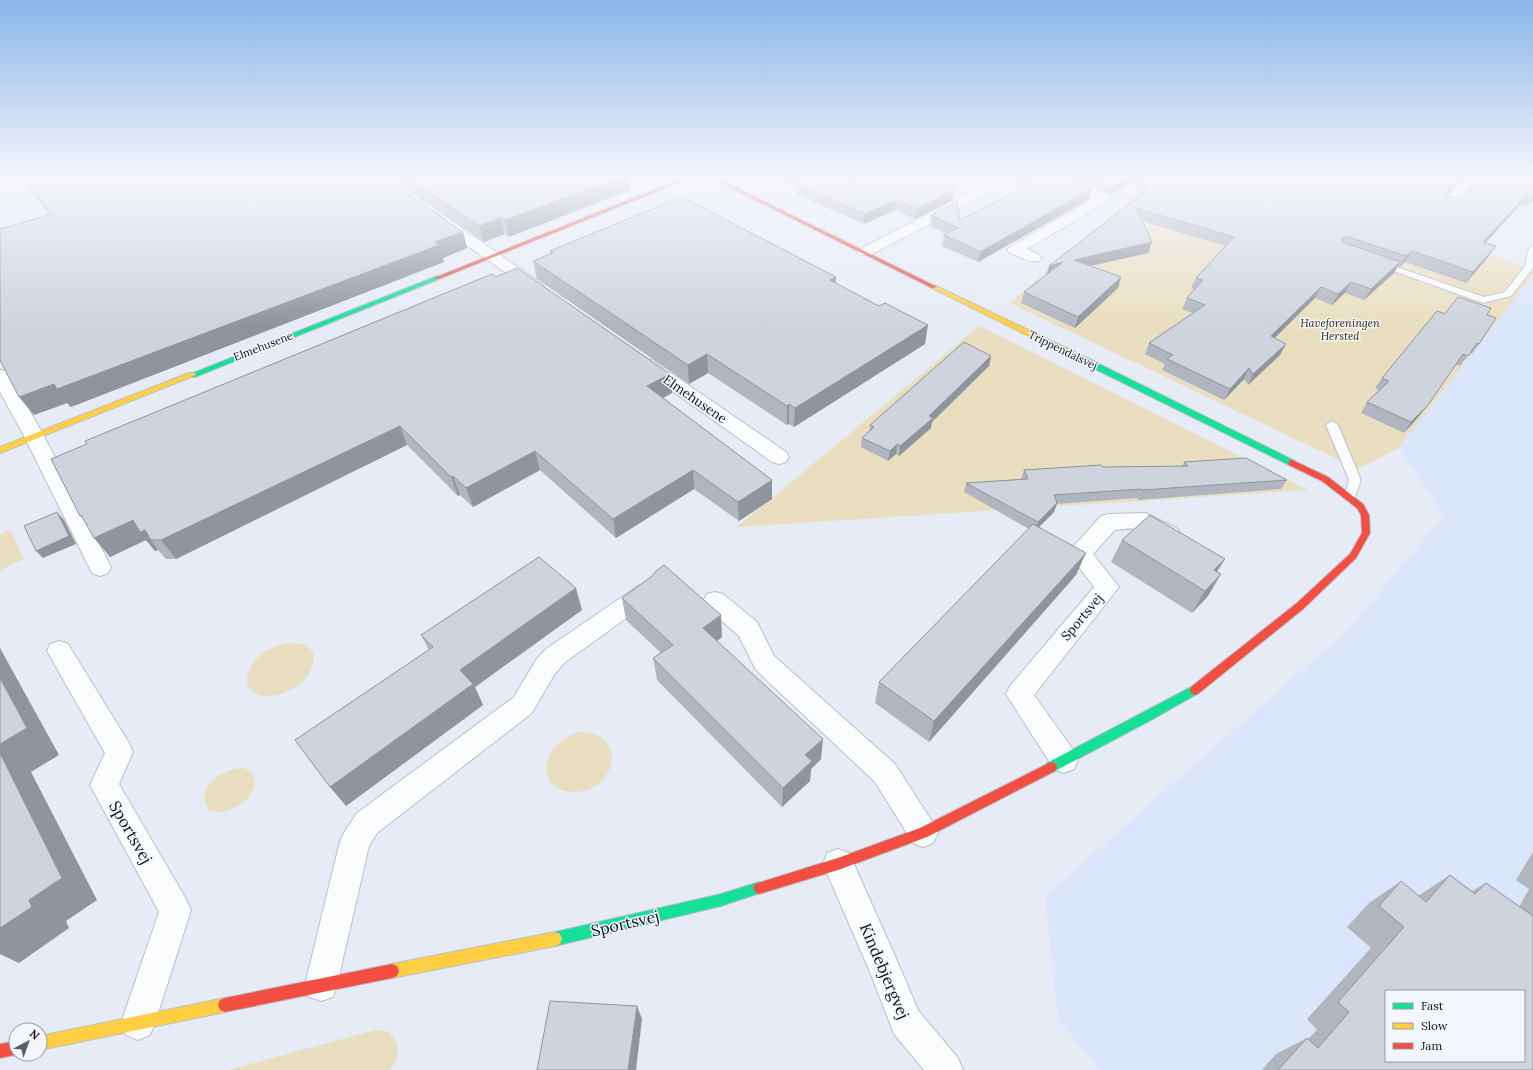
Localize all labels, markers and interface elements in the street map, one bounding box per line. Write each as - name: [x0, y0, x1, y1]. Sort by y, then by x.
- park label: Haveforeningen Hersted: [1300, 316, 1380, 343]
- street label: Trippendalsvej: [1026, 327, 1100, 373]
- street label: Elmehusene: [231, 328, 295, 364]
- street label: Elmehusene: [660, 371, 730, 427]
- street label: Sportsvej: [1057, 590, 1107, 644]
- street label: Sportsvej: [105, 797, 157, 867]
- street label: Sportsvej: [589, 905, 661, 941]
- street label: Kindebjergvej: [856, 920, 914, 1022]
- legend: [1385, 990, 1525, 1062]
- text: Fast: [1421, 998, 1444, 1013]
- text: Slow: [1421, 1018, 1448, 1033]
- north arrow: [8, 1022, 48, 1062]
- text: N: [27, 1026, 43, 1043]
- text: Jam: [1420, 1038, 1442, 1053]

